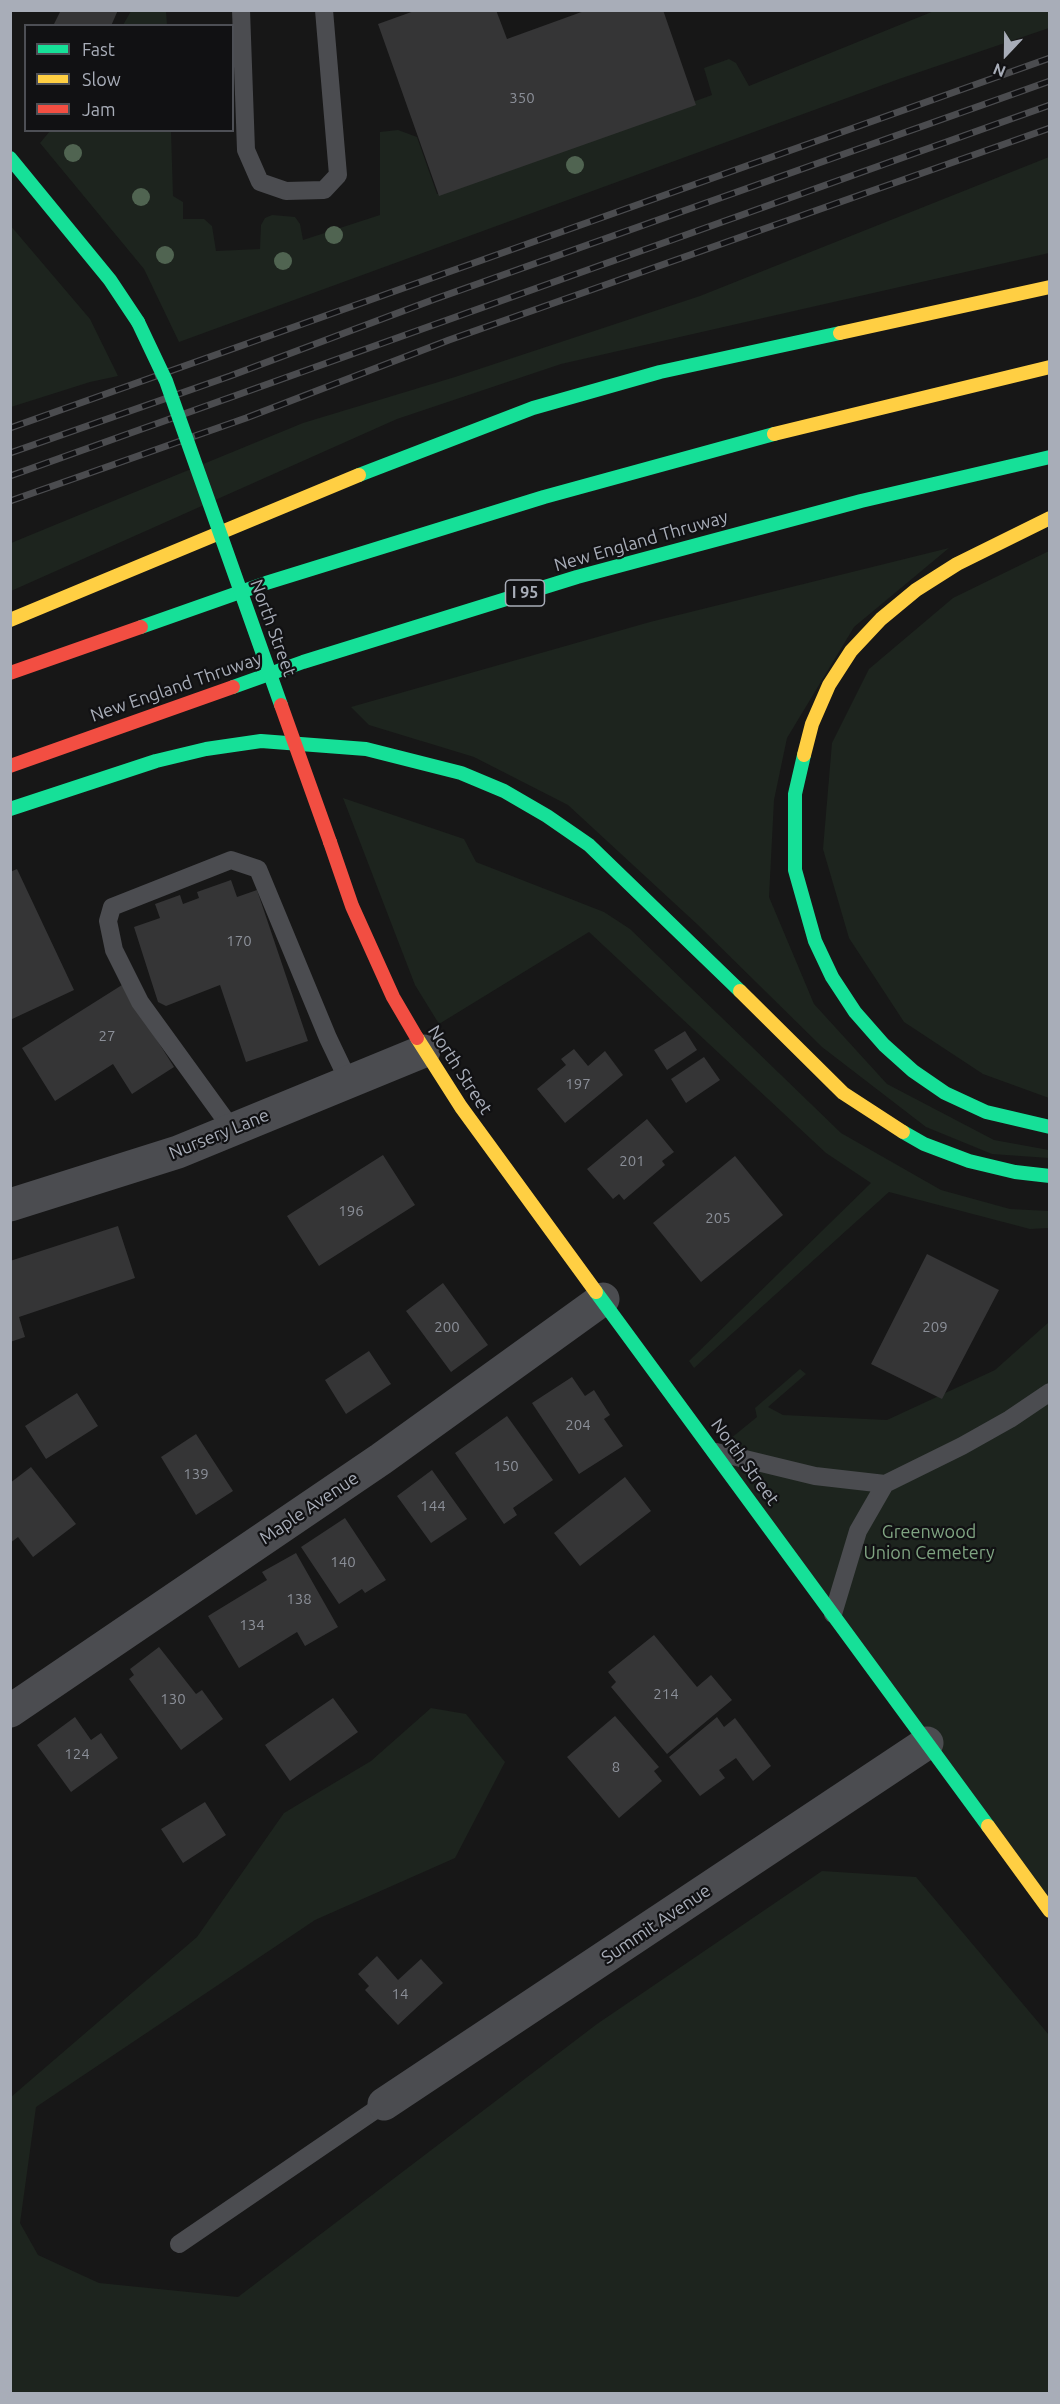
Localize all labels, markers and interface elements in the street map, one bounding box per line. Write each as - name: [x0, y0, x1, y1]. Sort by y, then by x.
- legend: [24, 24, 234, 132]
- north arrow: [976, 24, 1036, 84]
- text: Fast: [82, 39, 115, 59]
- text: N: [990, 60, 1008, 81]
- text: Slow: [82, 69, 121, 89]
- house number: 350: [509, 89, 535, 107]
- text: Jam: [82, 99, 116, 119]
- street label: New England Thruway: [552, 506, 730, 576]
- street label: North Street: [245, 576, 301, 680]
- road number: I 95: [506, 580, 544, 606]
- street label: New England Thruway: [87, 648, 265, 726]
- house number: 170: [226, 932, 252, 950]
- street label: North Street: [423, 1021, 497, 1119]
- house number: 27: [99, 1027, 115, 1045]
- house number: 197: [565, 1075, 591, 1093]
- street label: Nursery Lane: [166, 1104, 272, 1164]
- house number: 201: [619, 1152, 645, 1170]
- house number: 196: [338, 1202, 364, 1220]
- house number: 205: [705, 1209, 731, 1227]
- house number: 200: [434, 1318, 460, 1336]
- house number: 209: [922, 1318, 948, 1336]
- street label: North Street: [706, 1414, 784, 1510]
- house number: 204: [565, 1416, 591, 1434]
- house number: 150: [493, 1457, 519, 1475]
- house number: 139: [183, 1465, 209, 1483]
- street label: Maple Avenue: [255, 1467, 363, 1549]
- house number: 144: [420, 1497, 446, 1515]
- park label: Greenwood Union Cemetery: [863, 1521, 995, 1564]
- house number: 140: [330, 1553, 356, 1571]
- house number: 138: [286, 1590, 312, 1608]
- house number: 134: [239, 1616, 265, 1634]
- house number: 214: [653, 1685, 679, 1703]
- house number: 130: [160, 1690, 186, 1708]
- house number: 124: [64, 1745, 90, 1763]
- house number: 8: [612, 1758, 620, 1776]
- street label: Summit Avenue: [597, 1880, 715, 1968]
- house number: 14: [392, 1985, 408, 2003]

